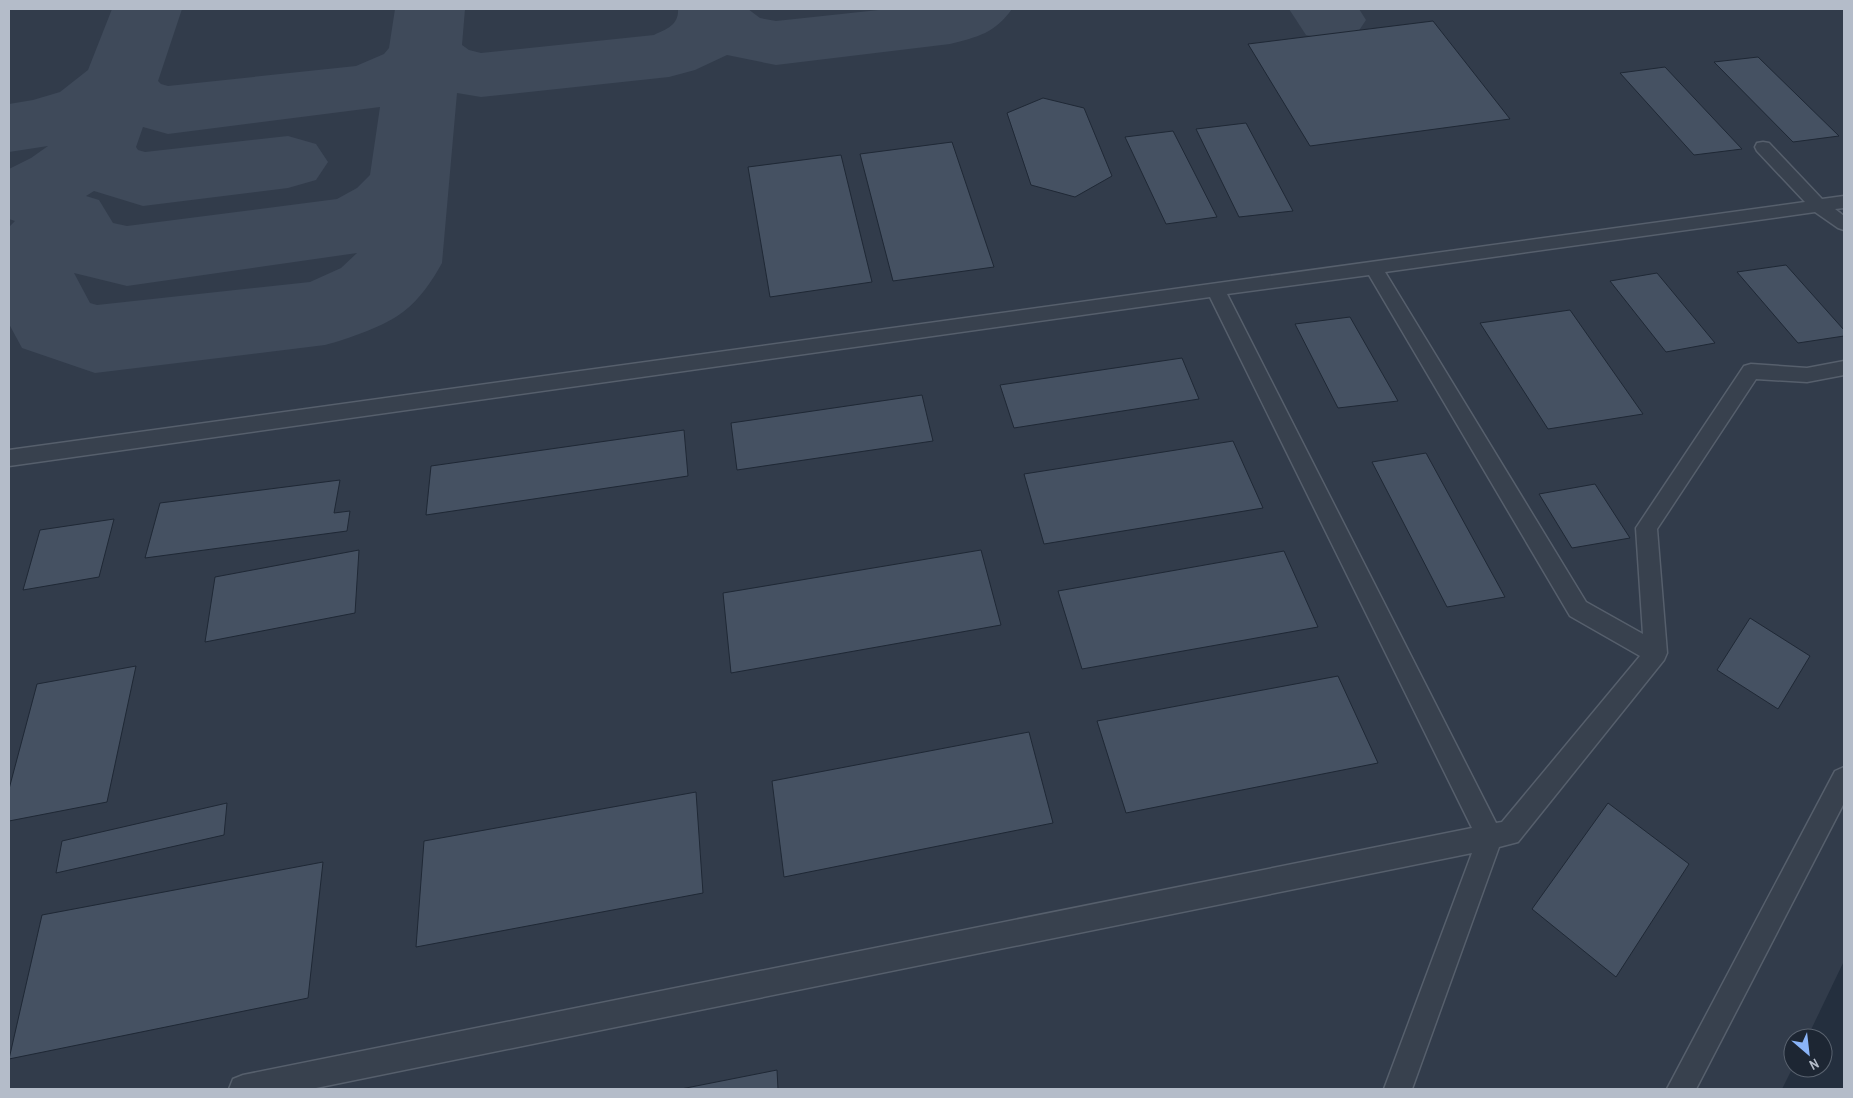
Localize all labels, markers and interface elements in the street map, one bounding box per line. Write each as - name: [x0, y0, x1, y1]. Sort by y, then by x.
- north arrow: [1783, 1028, 1833, 1078]
- text: N: [1806, 1055, 1822, 1074]

